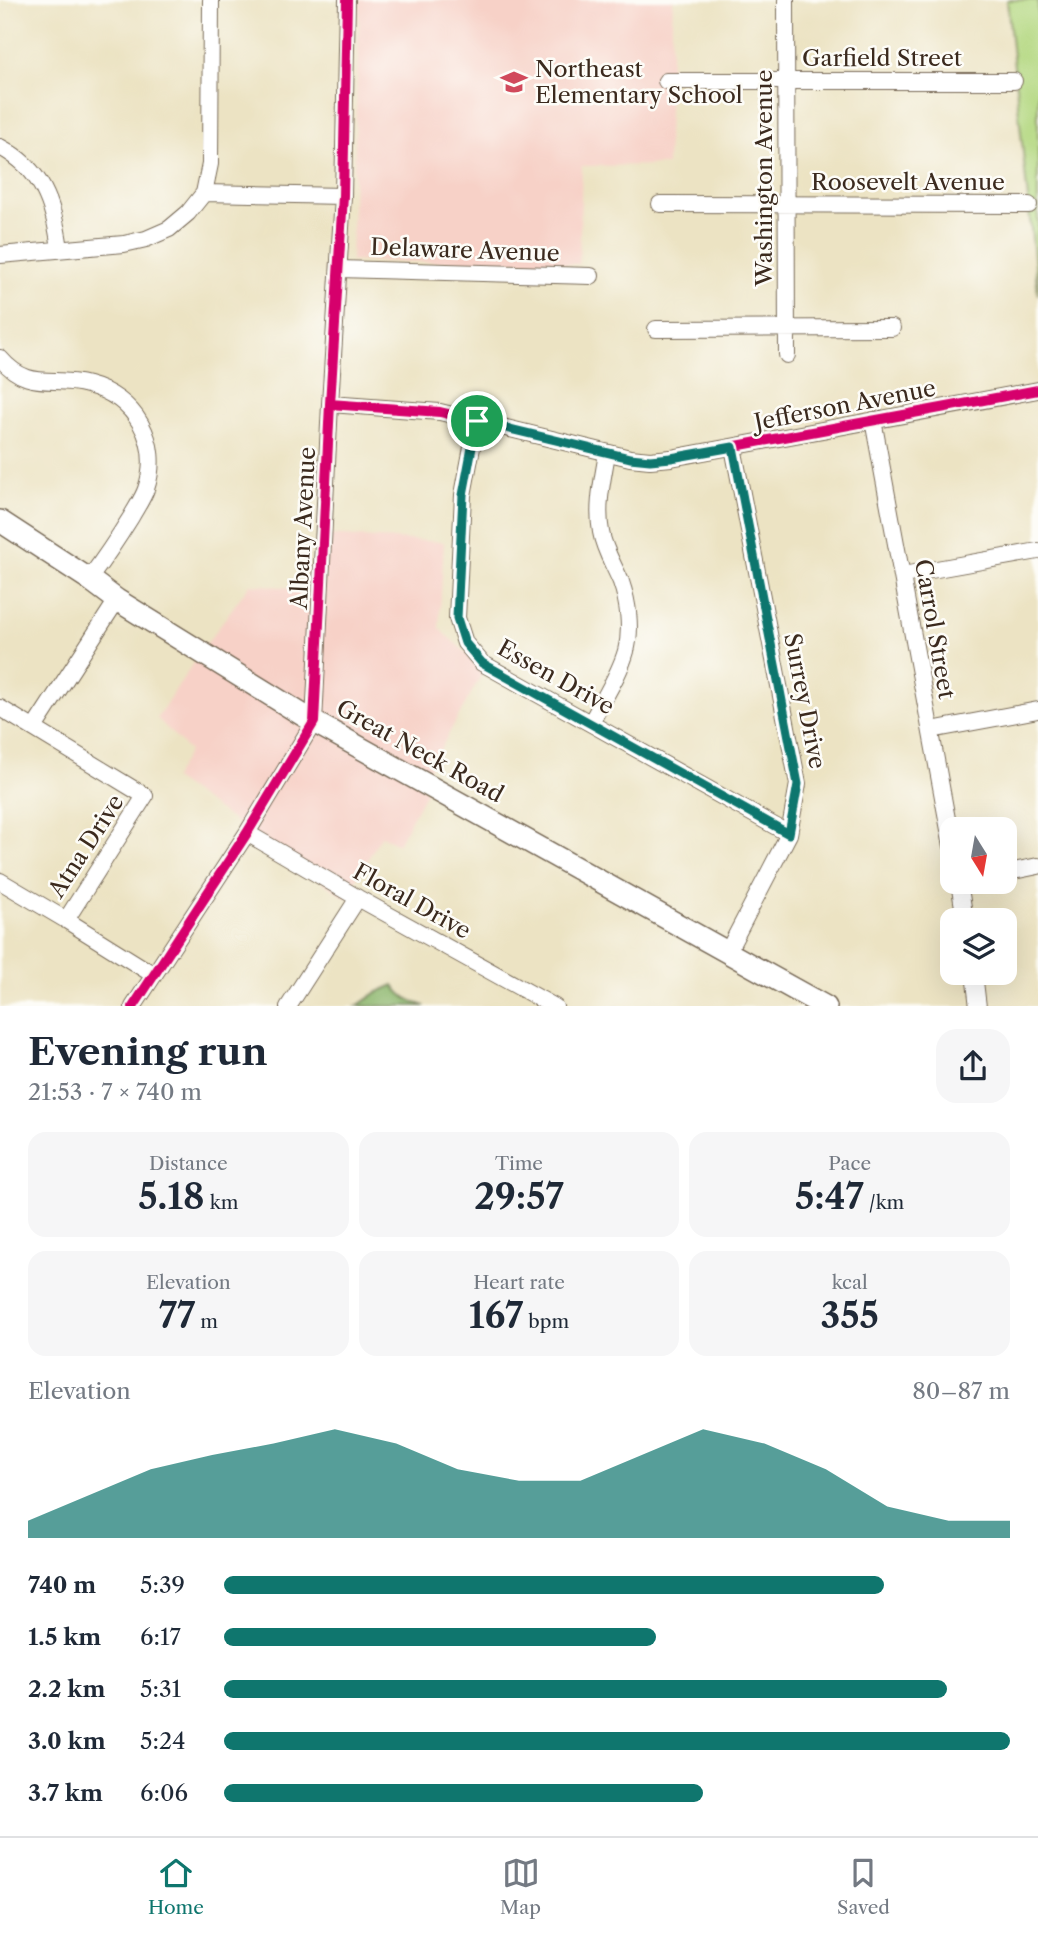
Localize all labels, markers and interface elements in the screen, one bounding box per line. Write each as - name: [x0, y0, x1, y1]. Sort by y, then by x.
- street label: Garfield Street: [802, 44, 962, 72]
- place label: Northeast Elementary School: [535, 55, 743, 109]
- school or university icon: Northeast Elementary School: [499, 67, 529, 97]
- street label: Washington Avenue: [750, 70, 778, 287]
- street label: Roosevelt Avenue: [811, 168, 1005, 196]
- street label: Delaware Avenue: [370, 233, 560, 267]
- street label: Jefferson Avenue: [749, 374, 938, 437]
- pin: [447, 391, 507, 451]
- icon: arrive: [458, 402, 496, 440]
- street label: Albany Avenue: [285, 446, 321, 611]
- street label: Carrol Street: [909, 557, 961, 701]
- street label: Surrey Drive: [778, 631, 832, 771]
- street label: Essen Drive: [493, 633, 619, 721]
- street label: Great Neck Road: [332, 694, 508, 808]
- street label: Atna Drive: [42, 789, 130, 904]
- north arrow: [940, 817, 1017, 894]
- map controls: [940, 817, 1017, 985]
- street label: Floral Drive: [348, 857, 476, 945]
- button: layers: [940, 908, 1017, 985]
- text: Evening run: [28, 1028, 268, 1075]
- button: share: [936, 1029, 1010, 1103]
- text: 21:53 · 7 × 740 m: [28, 1078, 202, 1106]
- text: Distance: [149, 1152, 228, 1175]
- text: Time: [495, 1152, 543, 1175]
- text: Pace: [828, 1152, 871, 1175]
- text: 5.18: [138, 1175, 205, 1218]
- text: 29:57: [474, 1175, 564, 1218]
- text: 5:47: [795, 1175, 864, 1218]
- text: km: [205, 1191, 238, 1214]
- text: /km: [864, 1191, 904, 1214]
- text: Elevation: [146, 1271, 231, 1294]
- text: Heart rate: [473, 1271, 565, 1294]
- text: kcal: [832, 1271, 868, 1294]
- text: 77: [159, 1294, 195, 1337]
- text: 167: [469, 1294, 523, 1337]
- text: 355: [820, 1294, 879, 1337]
- text: m: [195, 1310, 218, 1333]
- text: bpm: [523, 1310, 569, 1333]
- text: Elevation: [28, 1377, 131, 1405]
- text: 80–87 m: [912, 1377, 1010, 1405]
- text: 740 m: [28, 1571, 96, 1599]
- text: 5:39: [140, 1571, 185, 1599]
- text: 1.5 km: [28, 1623, 101, 1651]
- text: 6:17: [140, 1623, 181, 1651]
- text: 2.2 km: [28, 1675, 105, 1703]
- text: 5:31: [140, 1675, 181, 1703]
- text: 3.0 km: [28, 1727, 106, 1755]
- text: 5:24: [140, 1727, 185, 1755]
- text: 3.7 km: [28, 1779, 103, 1807]
- text: 6:06: [140, 1779, 188, 1807]
- tab: Home: [148, 1854, 204, 1919]
- tab: Map: [500, 1854, 541, 1919]
- tab: Saved: [837, 1854, 890, 1919]

